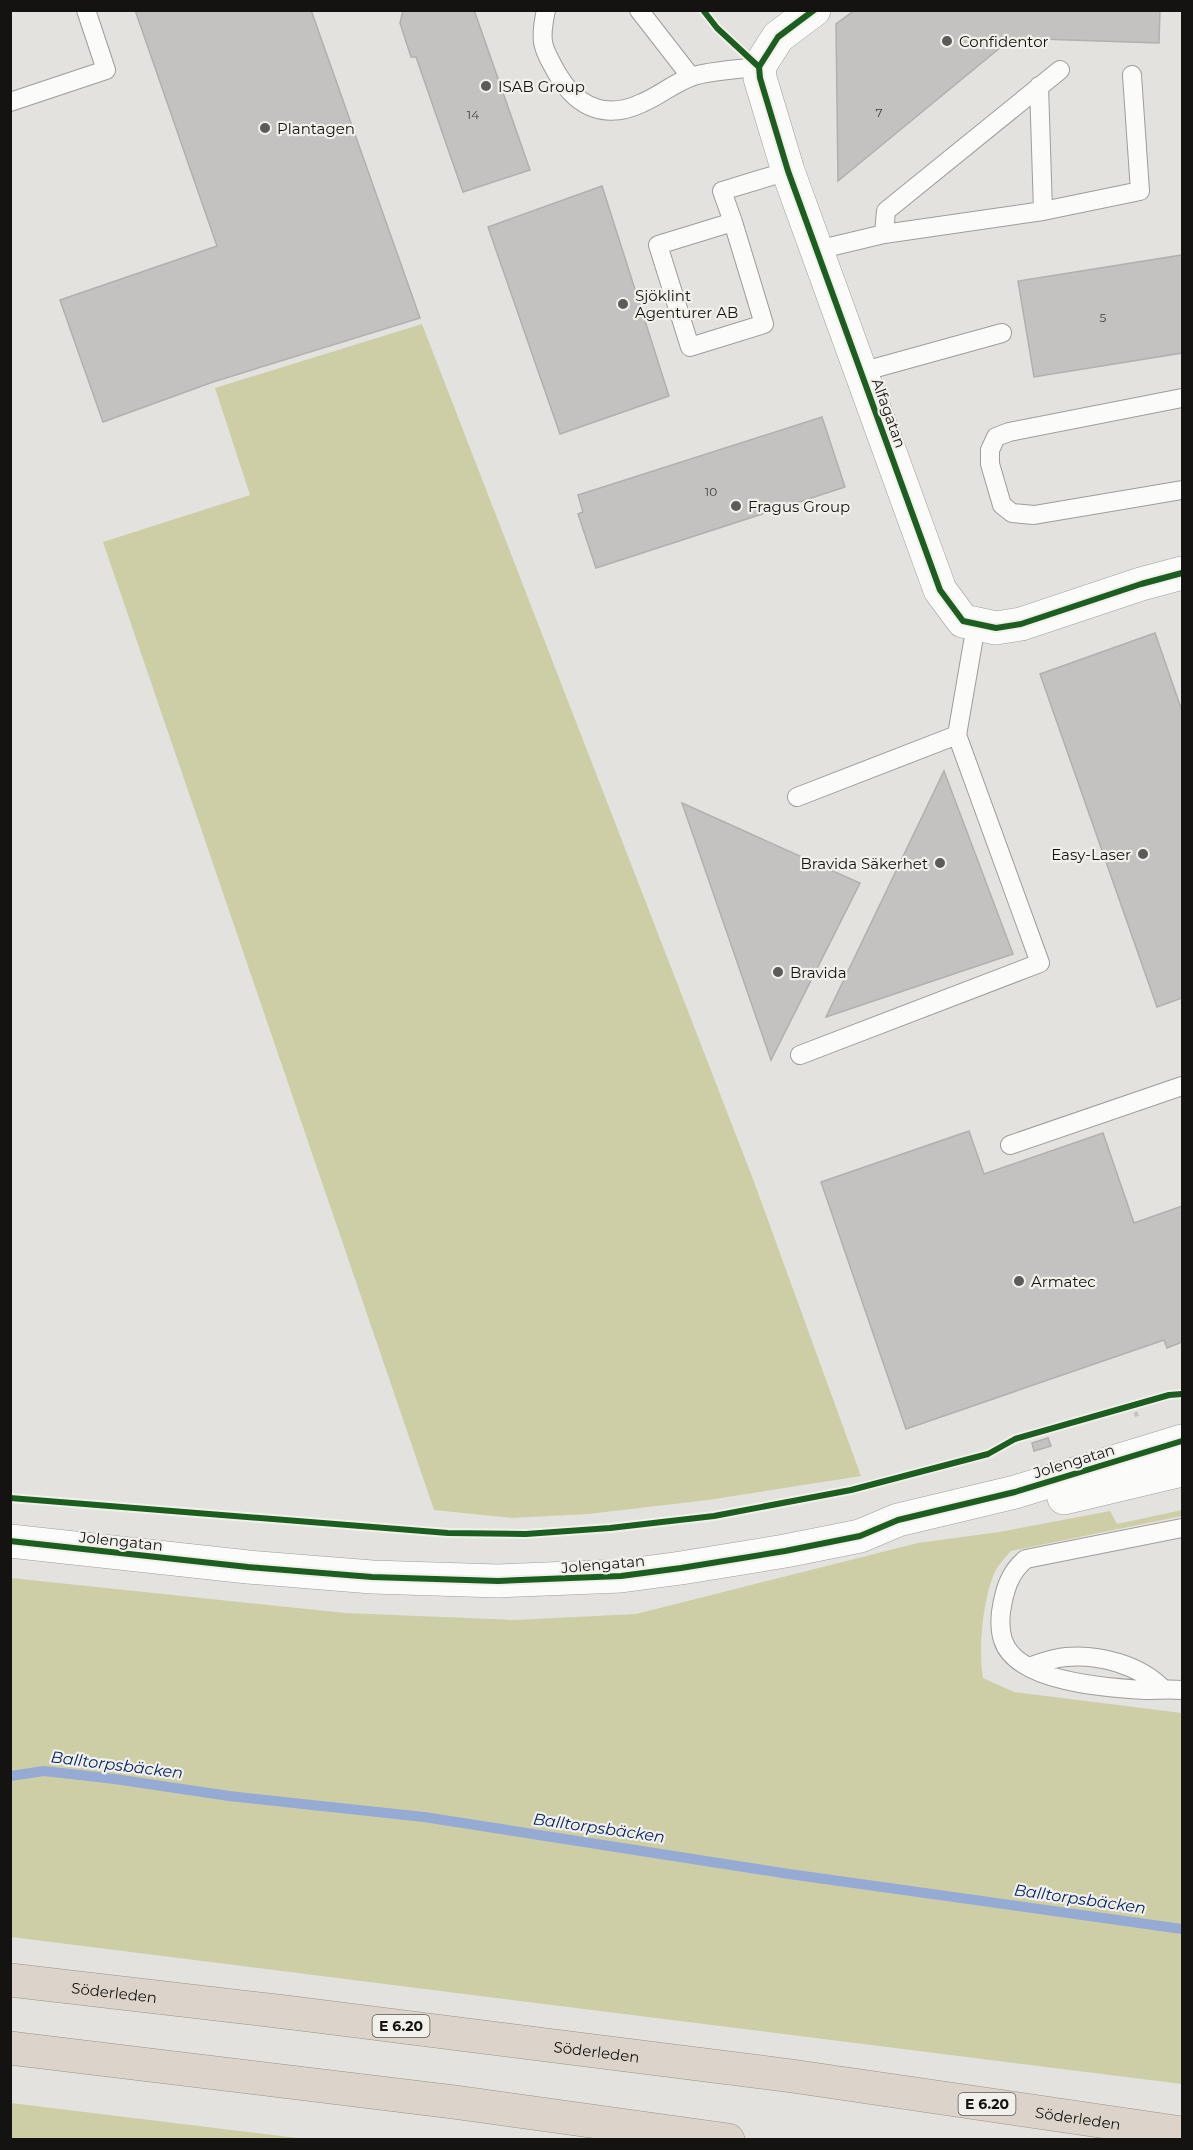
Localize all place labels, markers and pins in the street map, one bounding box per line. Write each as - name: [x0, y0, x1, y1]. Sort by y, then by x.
- place label: Confidentor: [959, 32, 1049, 51]
- marker: Confidentor: [940, 34, 954, 48]
- place label: ISAB Group: [498, 77, 585, 96]
- marker: ISAB Group: [479, 79, 493, 93]
- place label: Plantagen: [277, 119, 355, 138]
- marker: Plantagen: [258, 121, 272, 135]
- place label: Sjöklint Agenturer AB: [635, 286, 738, 322]
- marker: Sjöklint Agenturer AB: [616, 297, 630, 311]
- place label: Fragus Group: [748, 497, 850, 516]
- marker: Fragus Group: [729, 499, 743, 513]
- place label: Easy-Laser: [1051, 845, 1131, 864]
- marker: Easy-Laser: [1136, 847, 1150, 861]
- place label: Bravida Säkerhet: [800, 854, 928, 873]
- marker: Bravida Säkerhet: [933, 856, 947, 870]
- place label: Bravida: [790, 963, 847, 982]
- marker: Bravida: [771, 965, 785, 979]
- place label: Armatec: [1031, 1272, 1096, 1291]
- marker: Armatec: [1012, 1274, 1026, 1288]

